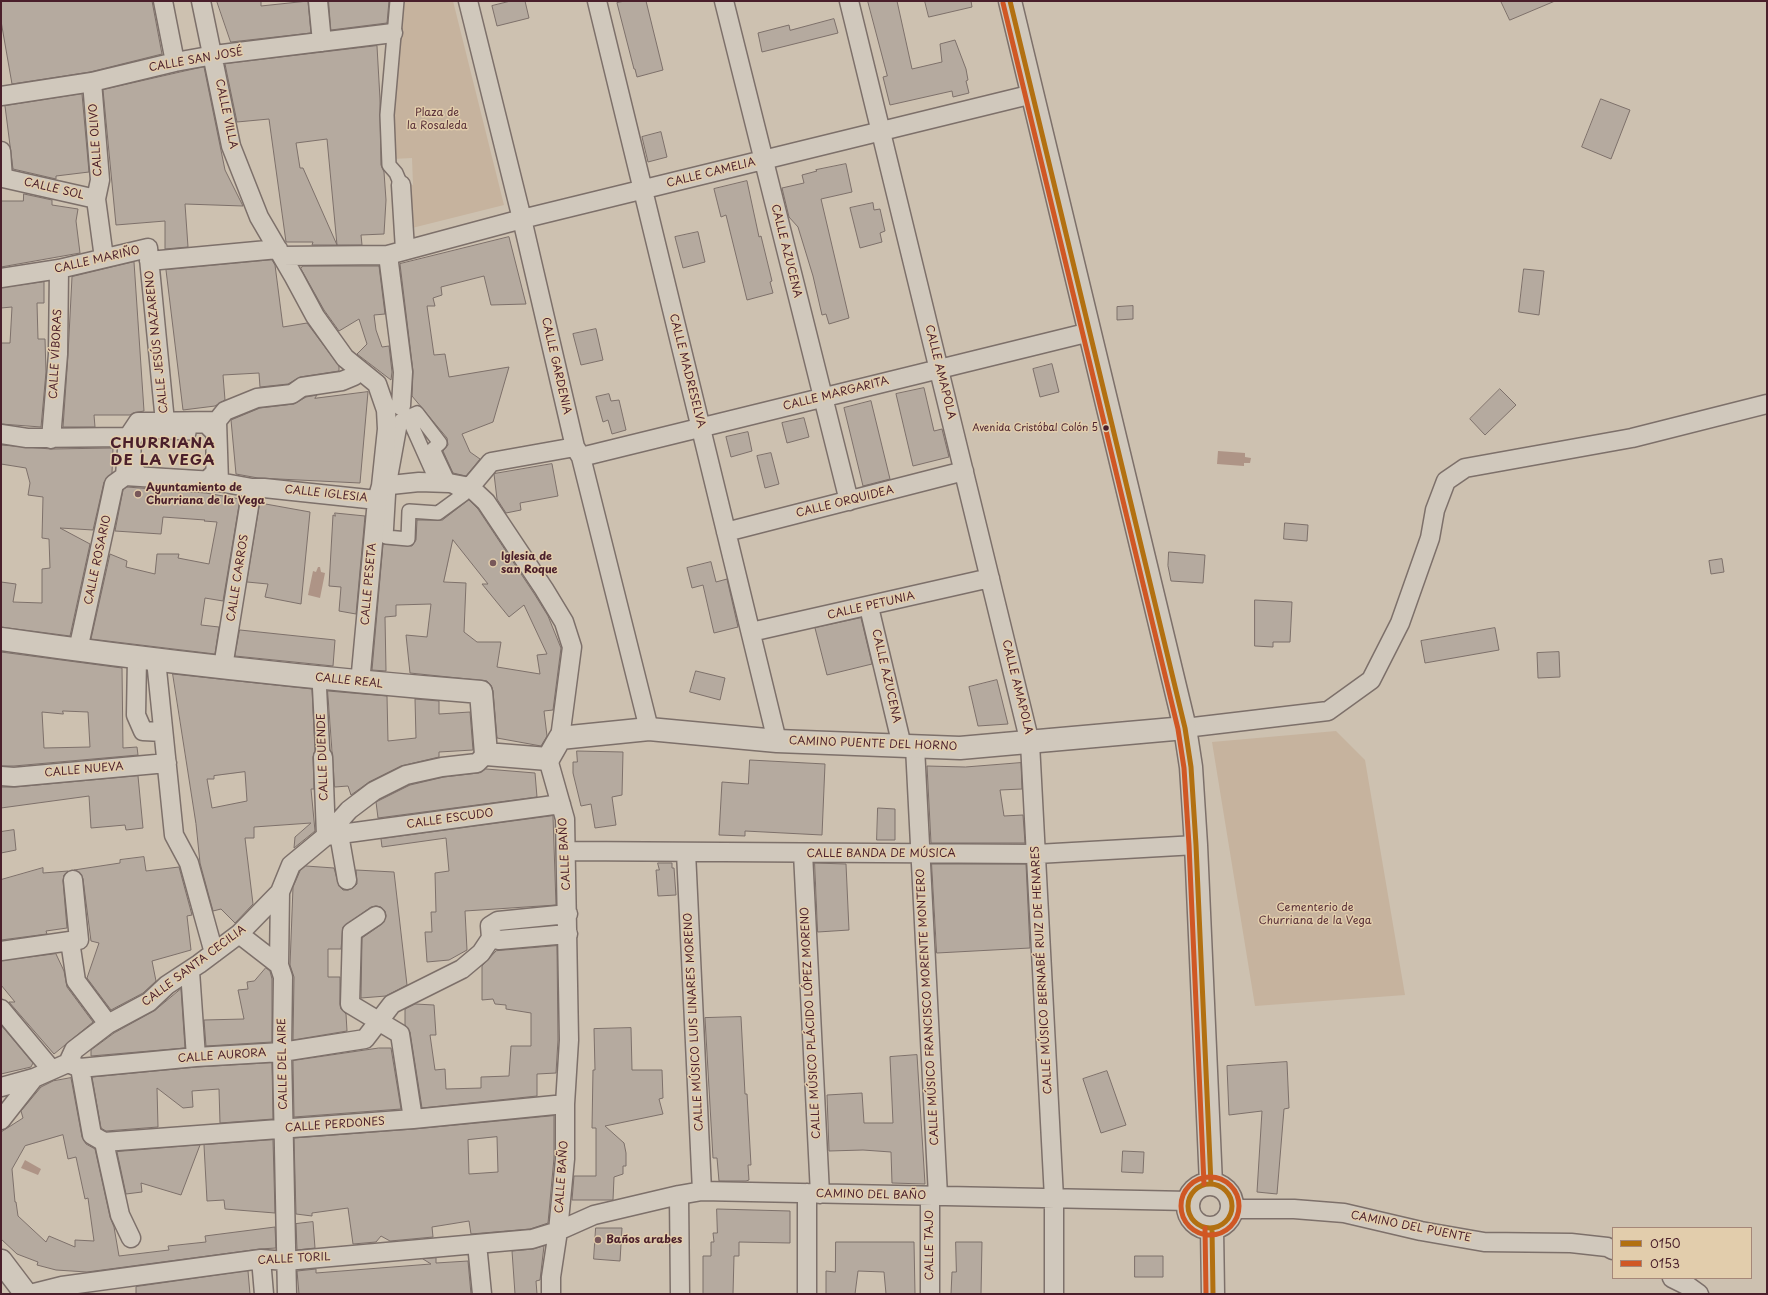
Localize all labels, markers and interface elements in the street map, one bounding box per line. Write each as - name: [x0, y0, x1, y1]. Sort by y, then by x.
- street label: CALLE SAN JOSÉ: [148, 45, 244, 75]
- street label: CALLE VILLA: [212, 78, 240, 150]
- street label: CALLE OLIVO: [87, 103, 105, 177]
- park label: Plaza de la Rosaleda: [407, 106, 467, 132]
- street label: CALLE CAMELIA: [665, 156, 757, 190]
- street label: CALLE SOL: [23, 176, 85, 202]
- street label: CALLE AZUCENA: [768, 203, 804, 299]
- street label: CALLE MARIÑO: [53, 244, 141, 276]
- street label: CALLE JESÚS NAZARENO: [143, 270, 171, 414]
- street label: CALLE VÍBORAS: [47, 309, 65, 399]
- street label: CALLE MADRESELVA: [666, 312, 708, 430]
- street label: CALLE GARDENIA: [538, 316, 574, 416]
- street label: CALLE AMAPOLA: [922, 324, 958, 420]
- street label: CALLE MARGARITA: [782, 374, 890, 414]
- place label: Avenida Cristóbal Colón 5: [972, 422, 1098, 434]
- marker: Avenida Cristóbal Colón 5: [1101, 423, 1111, 433]
- district label: CHURRIANA DE LA VEGA: [110, 435, 216, 470]
- place label: Ayuntamiento de Churriana de la Vega: [146, 481, 265, 507]
- street label: CALLE IGLESIA: [284, 483, 368, 505]
- street label: CALLE ORQUIDEA: [795, 483, 895, 521]
- marker: Ayuntamiento de Churriana de la Vega: [133, 489, 143, 499]
- street label: CALLE ROSARIO: [82, 514, 114, 606]
- street label: CALLE CARROS: [225, 534, 251, 622]
- street label: CALLE PESETA: [359, 542, 379, 626]
- place label: Iglesia de san Roque: [501, 550, 558, 576]
- marker: Iglesia de san Roque: [488, 558, 498, 568]
- street label: CALLE PETUNIA: [826, 590, 916, 622]
- street label: CALLE AZUCENA: [869, 628, 903, 724]
- street label: CALLE AMAPOLA: [999, 639, 1035, 735]
- street label: CALLE REAL: [314, 671, 384, 691]
- street label: CALLE DUENDE: [315, 713, 331, 801]
- street label: CAMINO PUENTE DEL HORNO: [789, 734, 957, 754]
- street label: CALLE NUEVA: [44, 760, 124, 780]
- street label: CALLE ESCUDO: [406, 806, 494, 832]
- street label: CALLE BAÑO: [557, 817, 573, 891]
- street label: CALLE MÚSICO BERNABÉ RUIZ DE HENARES: [1029, 845, 1055, 1095]
- street label: CALLE BANDA DE MÚSICA: [806, 847, 956, 861]
- street label: CALLE MÚSICO FRANCISCO MORENTE MONTERO: [914, 868, 942, 1146]
- park label: Cementerio de Churriana de la Vega: [1258, 901, 1372, 927]
- street label: CALLE MÚSICO PLÁCIDO LÓPEZ MORENO: [798, 907, 824, 1139]
- street label: CALLE MÚSICO LUIS LINARES MORENO: [682, 912, 706, 1132]
- street label: CALLE SANTA CECILIA: [140, 923, 248, 1009]
- street label: CALLE DEL AIRE: [276, 1018, 290, 1110]
- street label: CALLE AURORA: [177, 1046, 267, 1066]
- street label: CALLE PERDONES: [285, 1115, 385, 1135]
- street label: CALLE BAÑO: [553, 1140, 571, 1214]
- street label: CAMINO DEL BAÑO: [816, 1187, 926, 1203]
- street label: CAMINO DEL PUENTE: [1350, 1209, 1472, 1245]
- street label: CALLE TAJO: [923, 1210, 937, 1280]
- legend: [1612, 1227, 1752, 1279]
- place label: Baños arabes: [606, 1233, 682, 1247]
- text: 0150: [1650, 1234, 1681, 1252]
- marker: Baños arabes: [593, 1235, 603, 1245]
- street label: CALLE TORIL: [257, 1251, 331, 1267]
- text: 0153: [1650, 1254, 1680, 1272]

